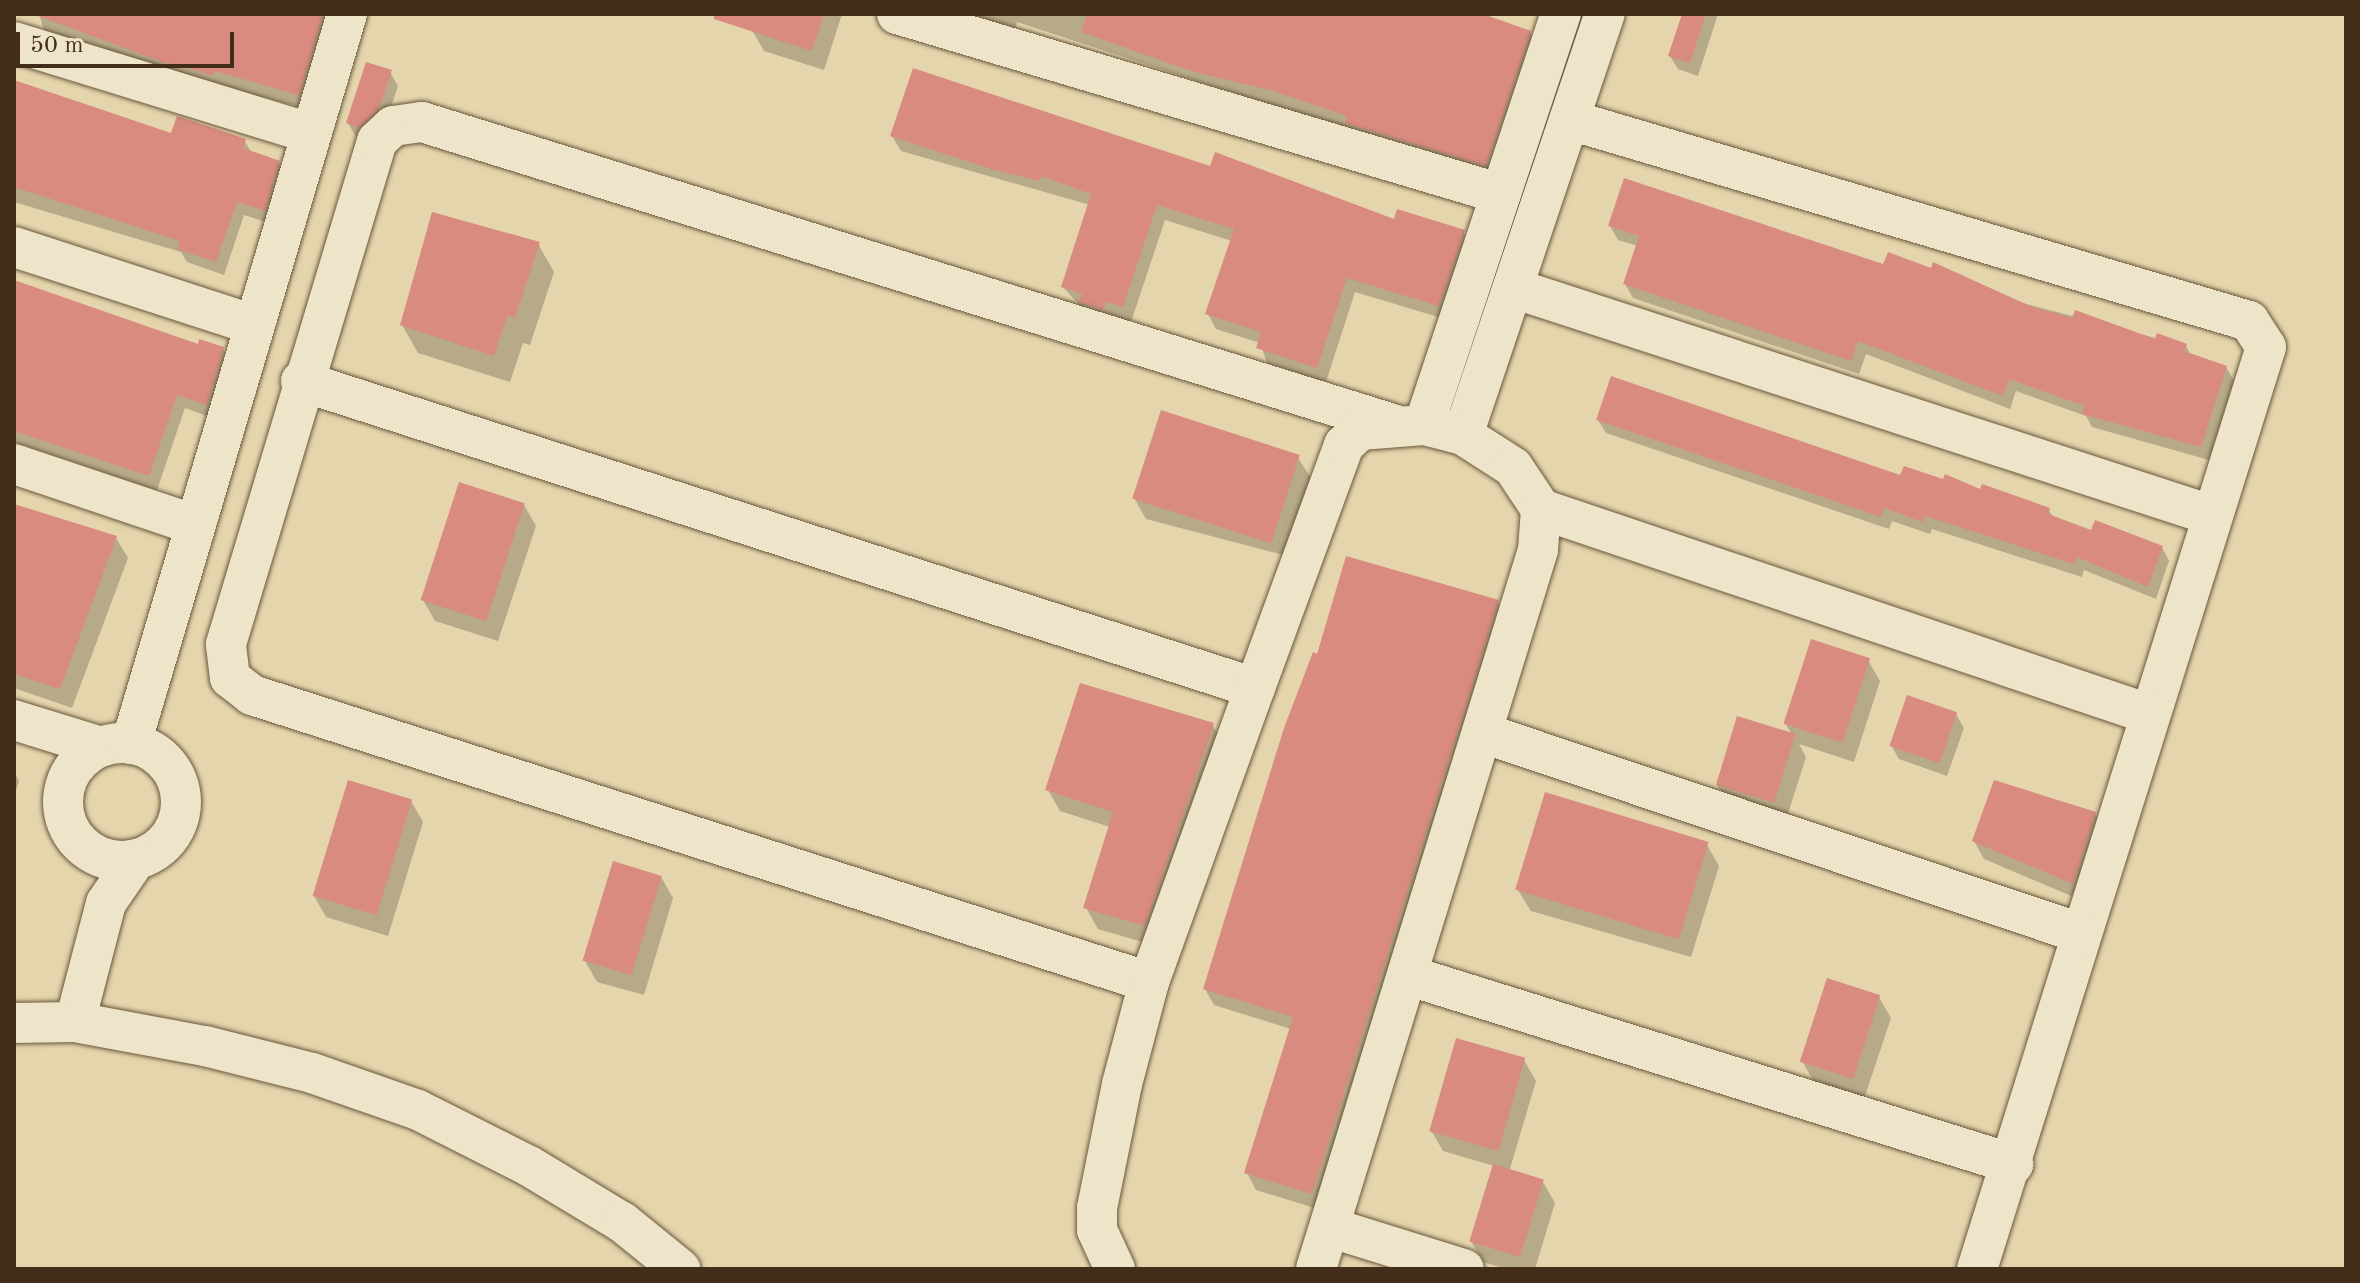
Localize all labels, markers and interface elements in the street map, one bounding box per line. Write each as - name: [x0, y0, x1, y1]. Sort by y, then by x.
- scale bar: [20, 16, 238, 66]
- text: 50 m: [30, 34, 84, 58]

